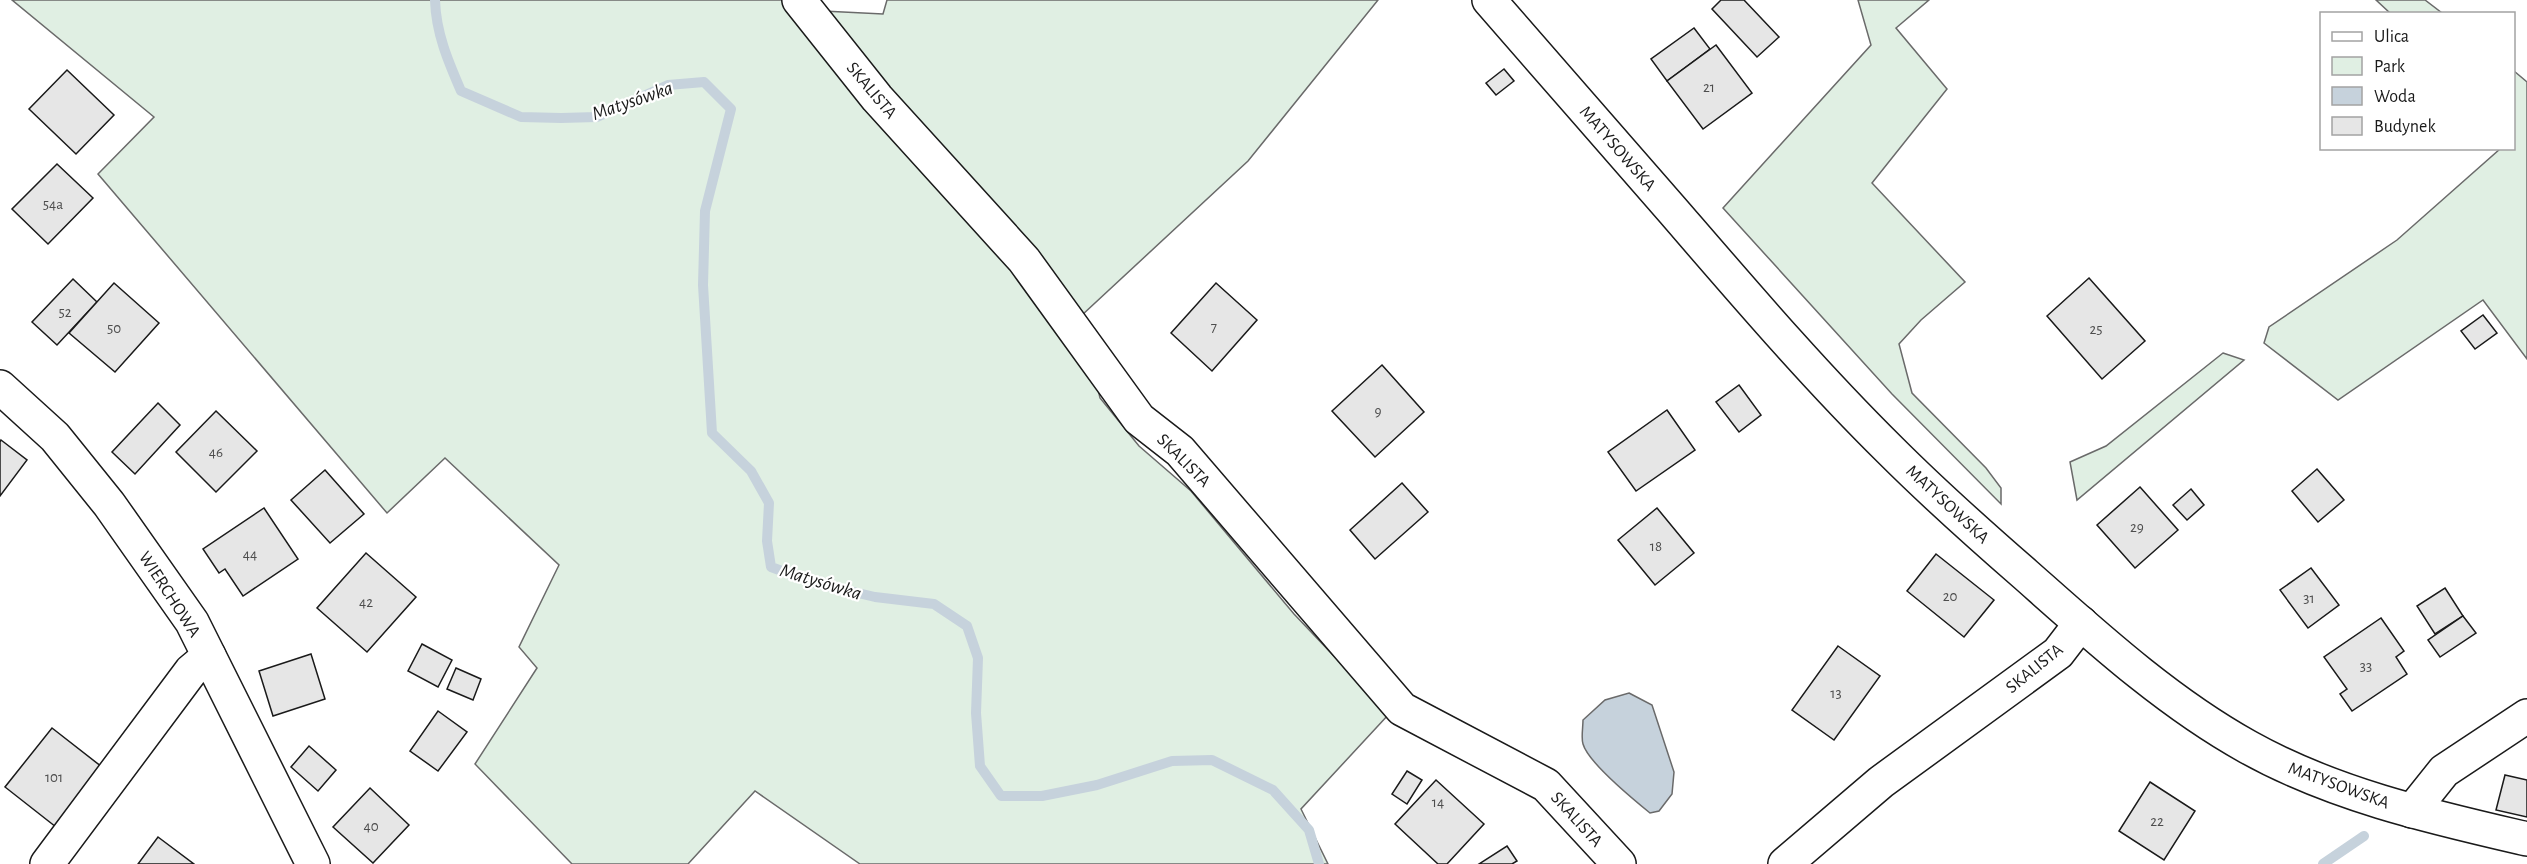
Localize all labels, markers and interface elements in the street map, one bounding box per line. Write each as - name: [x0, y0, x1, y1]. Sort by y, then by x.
- legend: [2320, 12, 2515, 150]
- text: Ulica: [2374, 28, 2409, 46]
- text: Park: [2374, 58, 2406, 76]
- street label: SKALISTA: [843, 59, 900, 123]
- water label: Matysówka: [589, 78, 675, 124]
- house number: 21: [1703, 80, 1715, 95]
- text: Woda: [2374, 88, 2416, 106]
- street label: MATYSOWSKA: [1576, 103, 1659, 195]
- text: Budynek: [2374, 118, 2436, 136]
- house number: 54a: [43, 197, 63, 212]
- house number: 52: [58, 305, 72, 320]
- house number: 7: [1211, 320, 1217, 335]
- house number: 50: [107, 321, 121, 336]
- house number: 25: [2089, 322, 2103, 337]
- house number: 9: [1374, 404, 1382, 419]
- street label: SKALISTA: [1153, 430, 1214, 491]
- house number: 46: [209, 445, 223, 460]
- street label: MATYSOWSKA: [1902, 462, 1993, 548]
- house number: 29: [2130, 520, 2144, 535]
- house number: 18: [1650, 539, 1662, 554]
- house number: 44: [243, 547, 257, 562]
- street label: WIERCHOWA: [135, 549, 204, 641]
- water label: Matysówka: [778, 560, 864, 604]
- house number: 20: [1943, 589, 1957, 604]
- house number: 31: [2303, 591, 2315, 606]
- house number: 42: [359, 595, 373, 610]
- street label: SKALISTA: [2003, 640, 2067, 697]
- house number: 33: [2360, 659, 2372, 674]
- house number: 13: [1830, 686, 1842, 701]
- street label: MATYSOWSKA: [2286, 759, 2392, 813]
- house number: 101: [45, 770, 63, 785]
- street label: SKALISTA: [1547, 789, 1606, 851]
- house number: 14: [1432, 795, 1444, 810]
- house number: 22: [2150, 814, 2164, 829]
- house number: 40: [363, 819, 379, 834]

